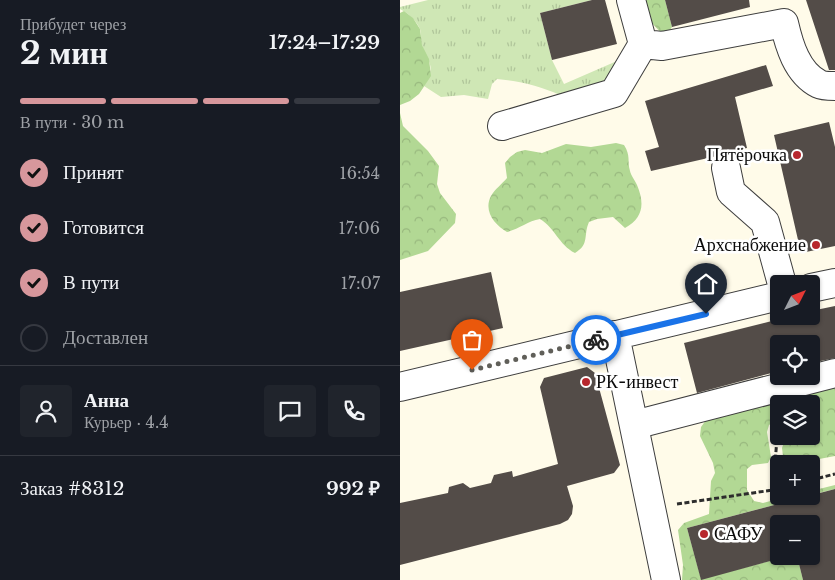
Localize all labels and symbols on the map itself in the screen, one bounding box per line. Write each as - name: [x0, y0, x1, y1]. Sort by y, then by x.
- place label: Пятёрочка: [707, 144, 787, 166]
- marker: Пятёрочка: [791, 149, 803, 161]
- place label: Архснабжение: [694, 234, 806, 256]
- marker: Архснабжение: [810, 239, 822, 251]
- pin: [685, 263, 727, 314]
- north arrow: [770, 275, 820, 325]
- courier: [571, 315, 621, 365]
- pin: [451, 319, 493, 370]
- place label: РК-инвест: [596, 371, 678, 393]
- marker: РК-инвест: [580, 376, 592, 388]
- place label: САФУ: [714, 523, 763, 545]
- marker: САФУ: [698, 528, 710, 540]

